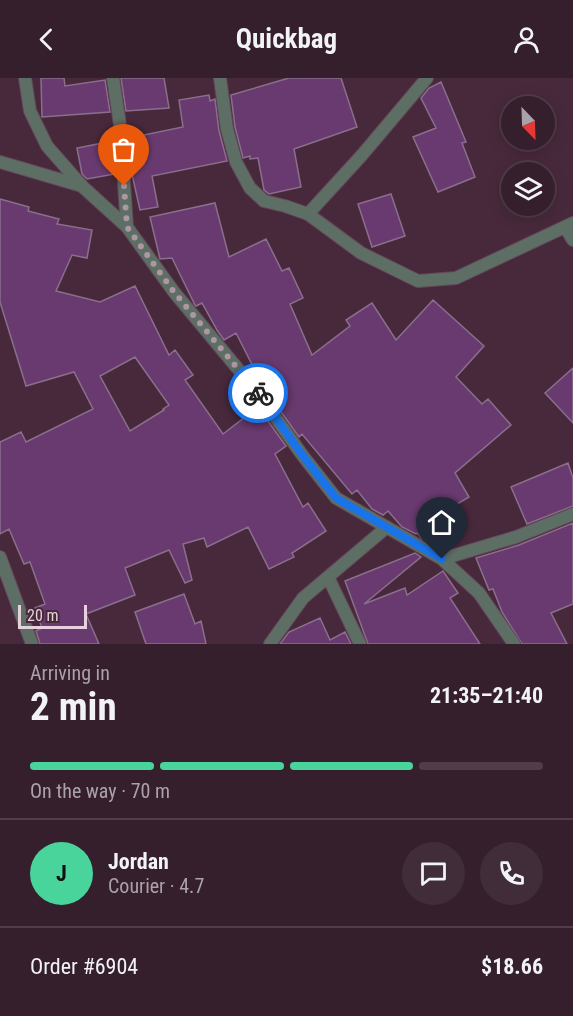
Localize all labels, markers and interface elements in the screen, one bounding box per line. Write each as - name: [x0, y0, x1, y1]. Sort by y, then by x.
- icon: back: [30, 23, 63, 56]
- text: Quickbag: [236, 23, 337, 55]
- icon: person: [510, 23, 543, 56]
- north arrow: [501, 96, 555, 150]
- map controls: [501, 96, 555, 216]
- pin: [98, 124, 149, 186]
- icon: bag: [107, 133, 140, 166]
- button: layers: [501, 162, 555, 216]
- courier: [228, 363, 288, 423]
- icon: bike: [242, 377, 275, 410]
- pin: [416, 497, 467, 559]
- icon: home: [425, 506, 458, 539]
- scale bar: [18, 602, 87, 630]
- text: 20 m: [27, 606, 59, 625]
- text: Arriving in: [30, 661, 110, 685]
- text: 21:35–21:40: [430, 683, 543, 708]
- text: 2 min: [30, 684, 117, 730]
- text: On the way · 70 m: [30, 779, 170, 803]
- button: chat: [402, 842, 465, 905]
- button: phone: [480, 842, 543, 905]
- text: Jordan: [108, 849, 169, 874]
- text: J: [56, 861, 67, 886]
- text: Courier · 4.7: [108, 874, 204, 898]
- text: Order #6904: [30, 954, 138, 979]
- text: $18.66: [481, 954, 543, 979]

